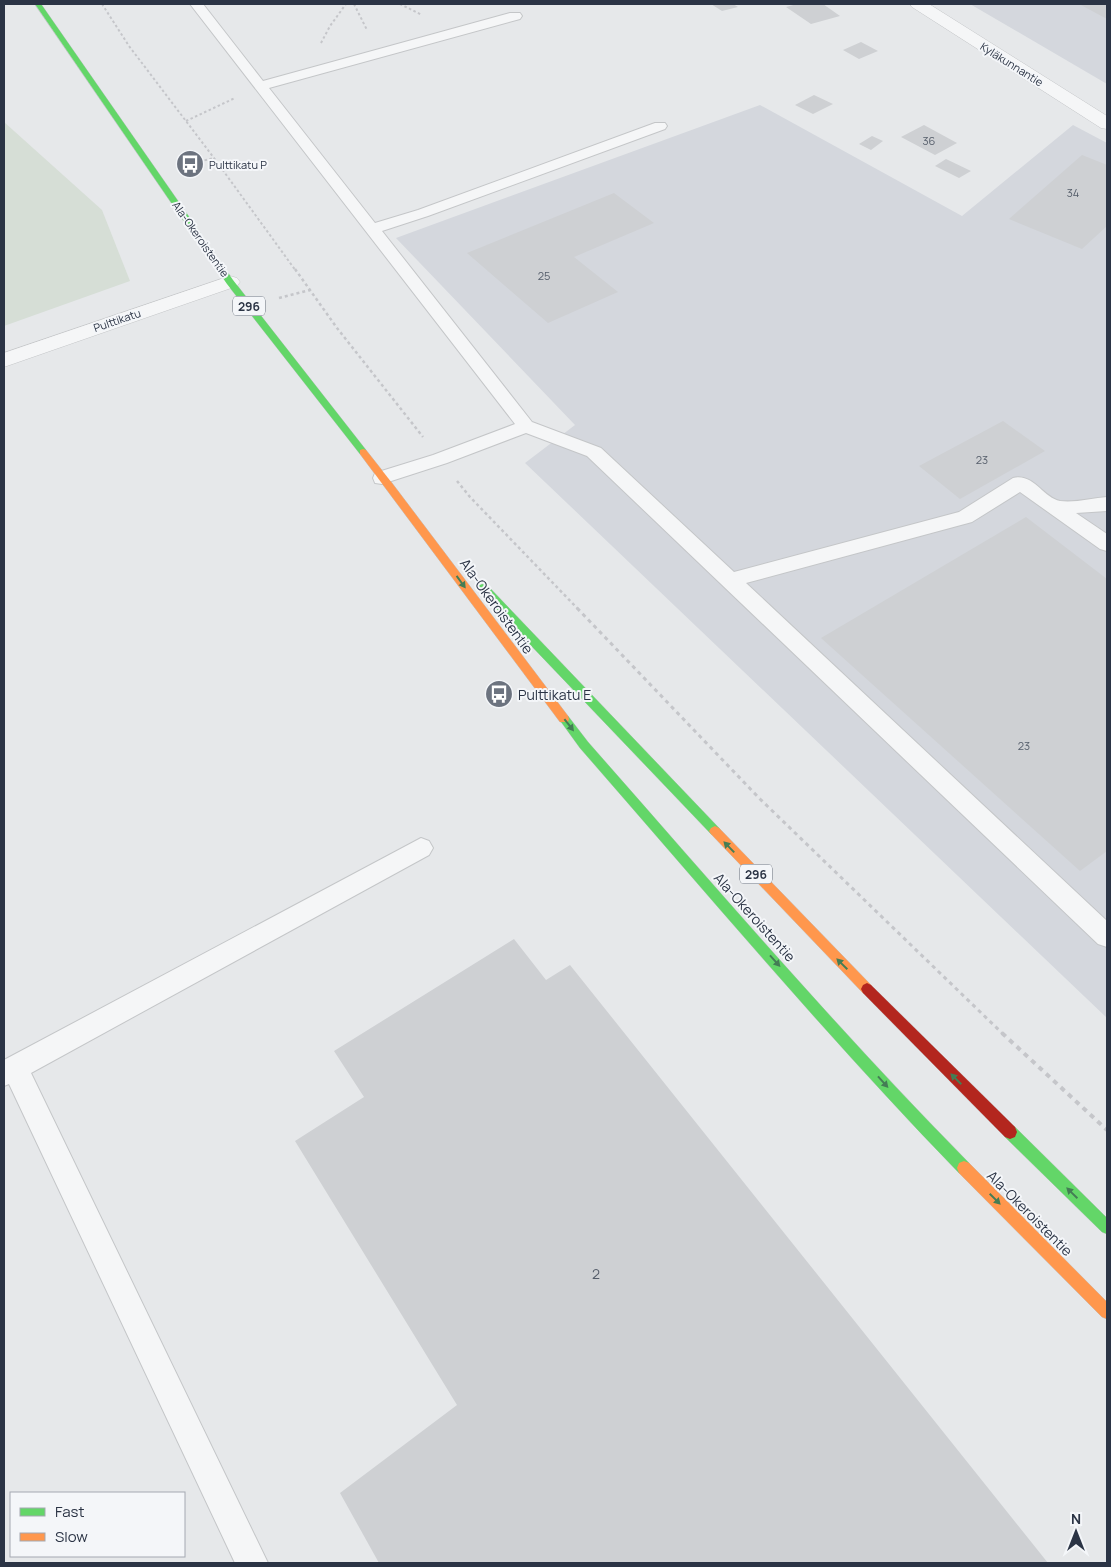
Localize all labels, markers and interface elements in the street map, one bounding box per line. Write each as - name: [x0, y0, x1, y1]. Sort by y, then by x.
- street label: Kyläkunnantie: [978, 39, 1047, 90]
- house number: 36: [923, 133, 936, 148]
- bus stop icon: Pulttikatu P: [175, 149, 205, 179]
- place label: Pulttikatu P: [209, 157, 267, 172]
- house number: 34: [1067, 185, 1079, 200]
- street label: Ala-Okeroistentie: [169, 198, 233, 280]
- house number: 25: [538, 268, 550, 283]
- road number: 296: [233, 296, 265, 316]
- street label: Pulttikatu: [91, 305, 143, 335]
- house number: 23: [976, 452, 988, 467]
- street label: Ala-Okeroistentie: [456, 555, 538, 657]
- one-way arrow: [455, 575, 466, 588]
- bus stop icon: Pulttikatu E: [484, 679, 514, 709]
- place label: Pulttikatu E: [518, 685, 591, 704]
- one-way arrow: [564, 719, 574, 732]
- house number: 23: [1018, 738, 1030, 753]
- one-way arrow: [723, 841, 735, 853]
- road number: 296: [740, 864, 772, 884]
- street label: Ala-Okeroistentie: [710, 869, 800, 965]
- one-way arrow: [769, 955, 780, 968]
- one-way arrow: [836, 958, 848, 970]
- one-way arrow: [950, 1073, 962, 1085]
- one-way arrow: [877, 1076, 889, 1088]
- street label: Ala-Okeroistentie: [983, 1166, 1077, 1260]
- one-way arrow: [1067, 1187, 1079, 1199]
- one-way arrow: [989, 1193, 1001, 1205]
- house number: 2: [592, 1264, 600, 1283]
- legend: [10, 1492, 185, 1557]
- text: Fast: [55, 1501, 84, 1522]
- north arrow: [1051, 1507, 1101, 1557]
- text: N: [1071, 1509, 1081, 1528]
- text: Slow: [55, 1526, 88, 1547]

